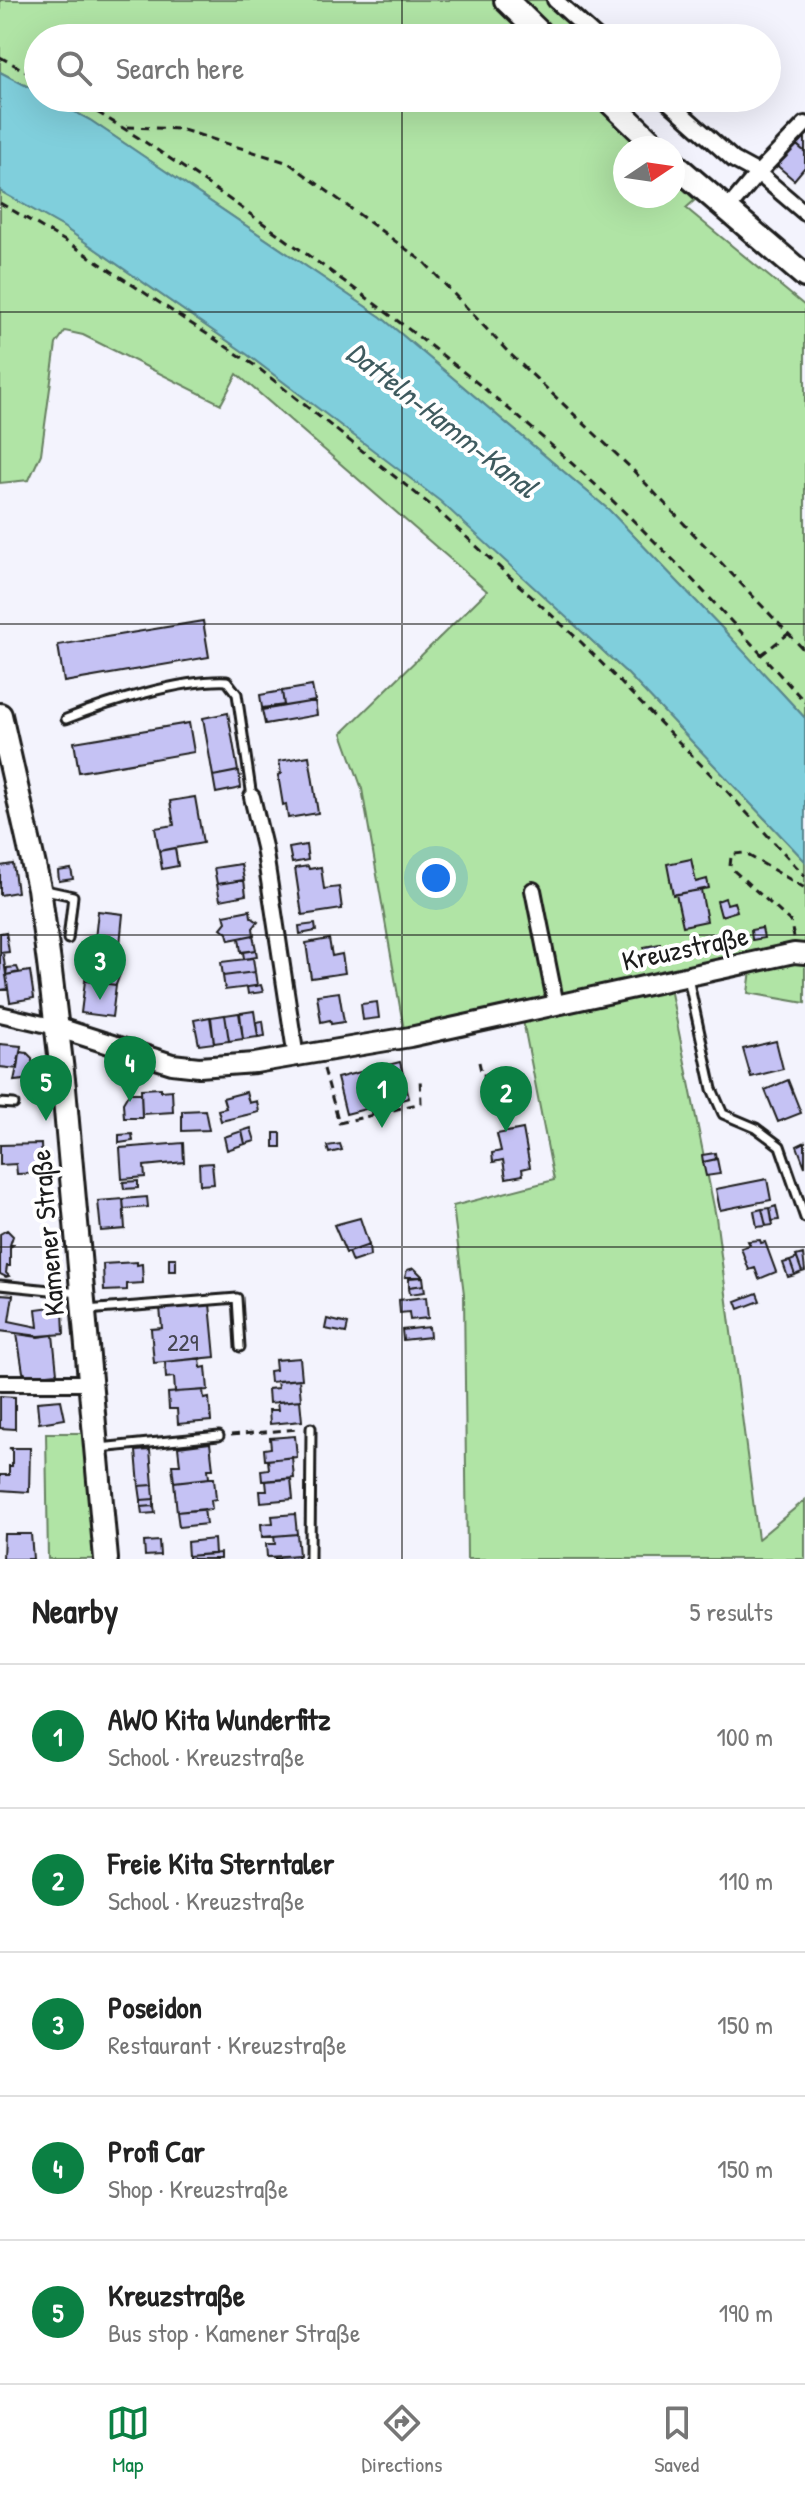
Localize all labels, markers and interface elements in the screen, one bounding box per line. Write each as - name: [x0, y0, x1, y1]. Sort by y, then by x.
- search box: [24, 24, 781, 112]
- icon: search: [52, 46, 96, 90]
- text: Search here: [116, 48, 244, 88]
- north arrow: [613, 136, 685, 208]
- water label: Datteln-Hamm-Kanal: [339, 332, 548, 508]
- your location: [416, 858, 456, 898]
- street label: Kreuzstraße: [619, 916, 751, 980]
- pin: 3: [74, 934, 126, 1000]
- pin: 4: [104, 1036, 156, 1102]
- pin: 5: [20, 1055, 72, 1121]
- pin: 1: [356, 1062, 408, 1128]
- pin: 2: [480, 1066, 532, 1132]
- street label: Kamener Straße: [21, 1148, 73, 1318]
- house number: 229: [167, 1326, 199, 1358]
- text: Nearby: [32, 1588, 118, 1634]
- text: 5 results: [689, 1594, 773, 1629]
- text: AWO Kita Wunderfitz: [108, 1699, 330, 1739]
- text: 1: [53, 1719, 63, 1754]
- text: 100 m: [717, 1719, 773, 1754]
- text: School · Kreuzstraße: [108, 1739, 305, 1774]
- text: Freie Kita Sterntaler: [108, 1843, 334, 1883]
- text: 2: [52, 1863, 64, 1898]
- text: 110 m: [719, 1863, 773, 1898]
- text: School · Kreuzstraße: [108, 1883, 305, 1918]
- text: Poseidon: [108, 1987, 202, 2027]
- text: 3: [52, 2007, 64, 2042]
- text: 150 m: [717, 2007, 773, 2042]
- text: Restaurant · Kreuzstraße: [108, 2027, 347, 2062]
- text: Profi Car: [108, 2131, 205, 2171]
- text: 4: [53, 2151, 63, 2186]
- text: 150 m: [717, 2151, 773, 2186]
- text: Shop · Kreuzstraße: [108, 2171, 288, 2206]
- text: Kreuzstraße: [108, 2275, 245, 2315]
- text: 5: [53, 2295, 64, 2330]
- text: 190 m: [719, 2295, 773, 2330]
- text: Bus stop · Kamener Straße: [108, 2315, 360, 2350]
- tab: Map: [106, 2401, 150, 2479]
- tab: Directions: [362, 2401, 443, 2479]
- tab: Saved: [654, 2401, 699, 2479]

